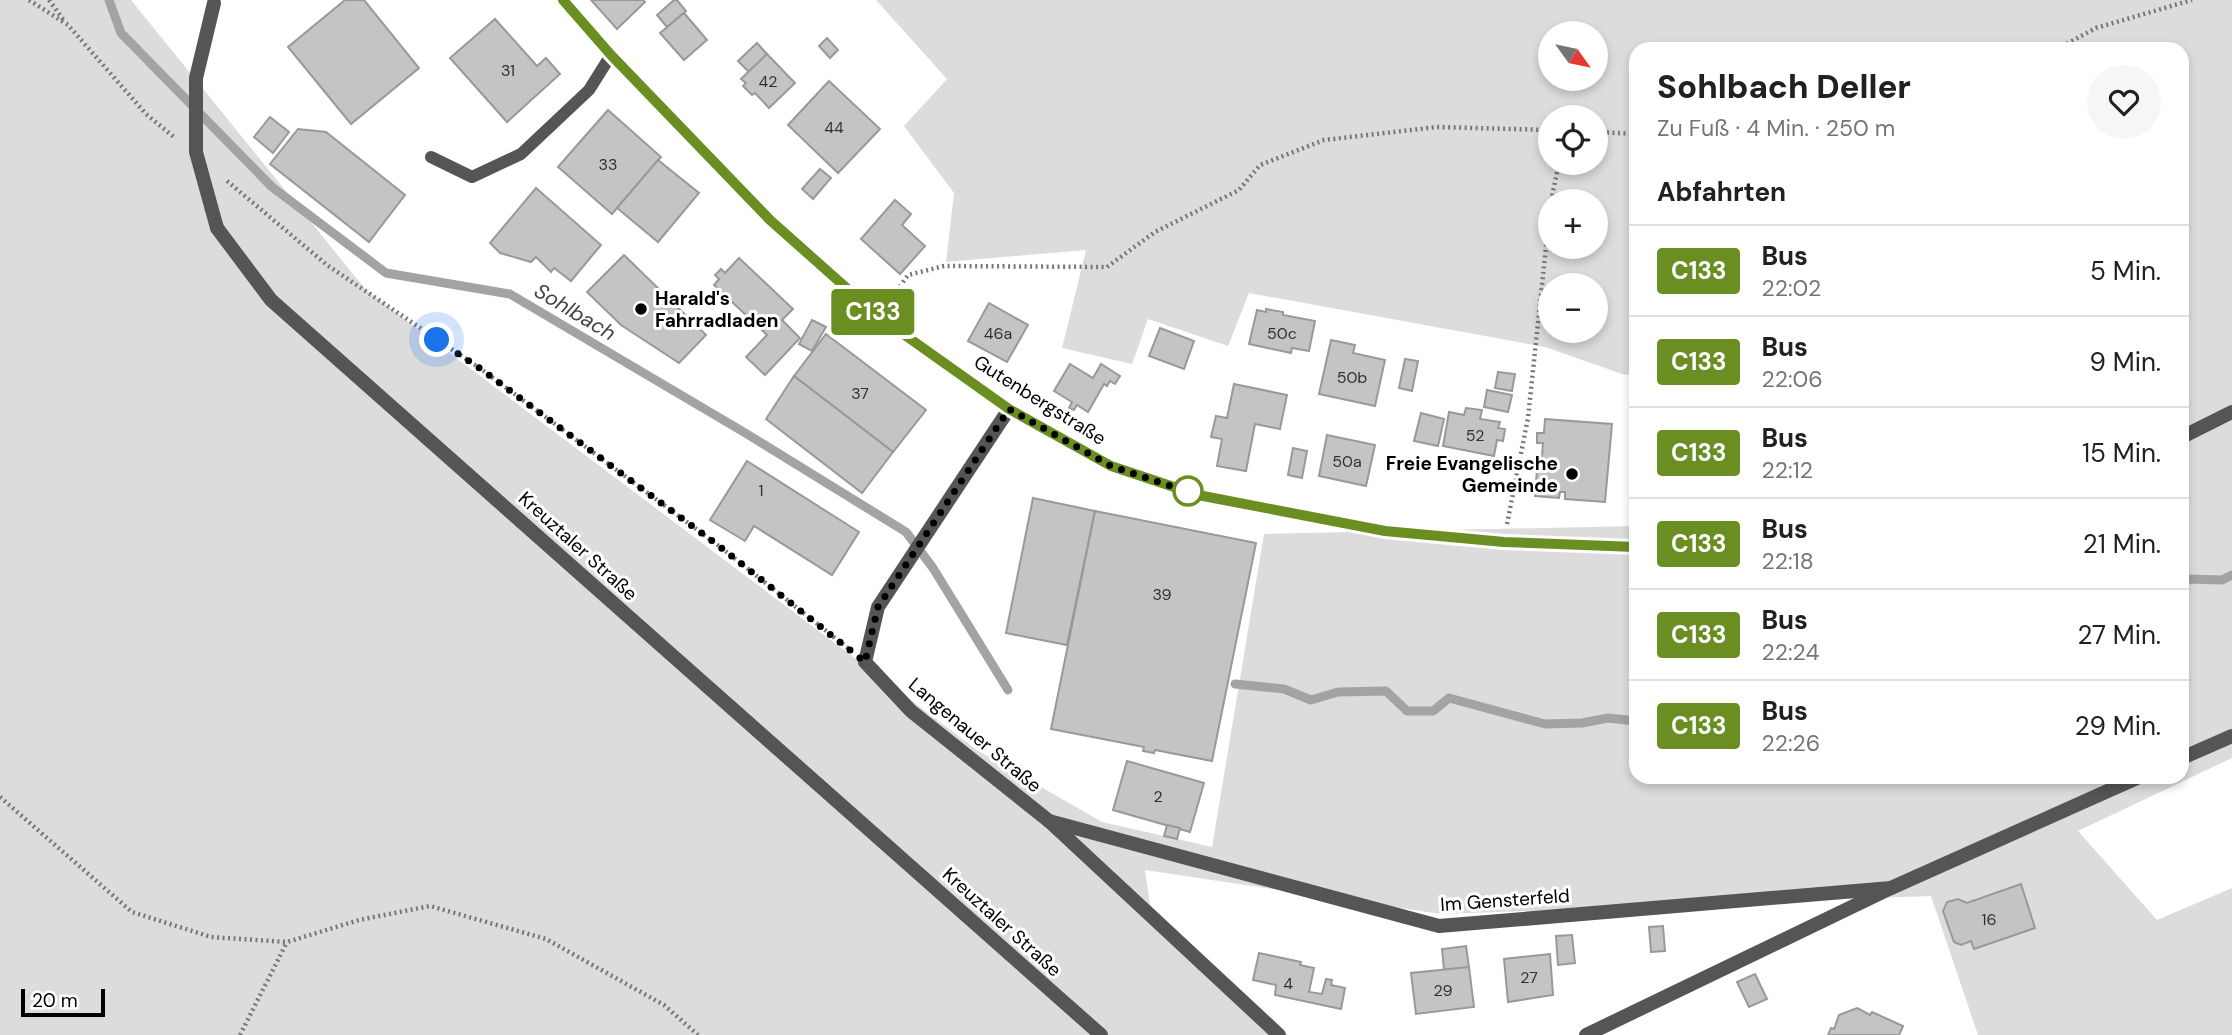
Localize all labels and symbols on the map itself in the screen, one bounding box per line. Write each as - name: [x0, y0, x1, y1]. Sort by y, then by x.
- north arrow: [1538, 21, 1608, 91]
- house number: 31: [501, 60, 515, 81]
- house number: 42: [759, 71, 777, 92]
- house number: 44: [824, 117, 844, 138]
- house number: 33: [599, 154, 617, 175]
- water label: Sohlbach: [529, 277, 621, 347]
- place label: Harald's Fahrradladen: [655, 286, 779, 333]
- line badge: C133: [824, 289, 922, 335]
- marker: Harald's Fahrradladen: [633, 301, 649, 317]
- your location: [419, 322, 454, 357]
- house number: 46a: [984, 323, 1012, 344]
- house number: 50c: [1267, 323, 1297, 344]
- street label: Gutenbergstraße: [969, 349, 1111, 451]
- house number: 50b: [1337, 367, 1367, 388]
- house number: 37: [851, 383, 869, 404]
- house number: 52: [1466, 425, 1484, 446]
- house number: 50a: [1332, 451, 1362, 472]
- place label: Freie Evangelische Gemeinde: [1386, 451, 1558, 498]
- marker: Freie Evangelische Gemeinde: [1564, 466, 1580, 482]
- unlabelled marker: [1173, 476, 1203, 506]
- house number: 1: [759, 480, 764, 501]
- street label: Kreuztaler Straße: [513, 486, 643, 606]
- house number: 39: [1152, 584, 1172, 605]
- street label: Langenauer Straße: [903, 672, 1047, 798]
- house number: 2: [1153, 786, 1163, 807]
- street label: Kreuztaler Straße: [937, 862, 1067, 982]
- street label: Im Gensterfeld: [1439, 883, 1571, 917]
- house number: 16: [1981, 909, 1997, 930]
- house number: 27: [1520, 967, 1538, 988]
- house number: 4: [1283, 973, 1293, 994]
- house number: 29: [1433, 980, 1453, 1001]
- scale bar: [21, 986, 105, 1018]

